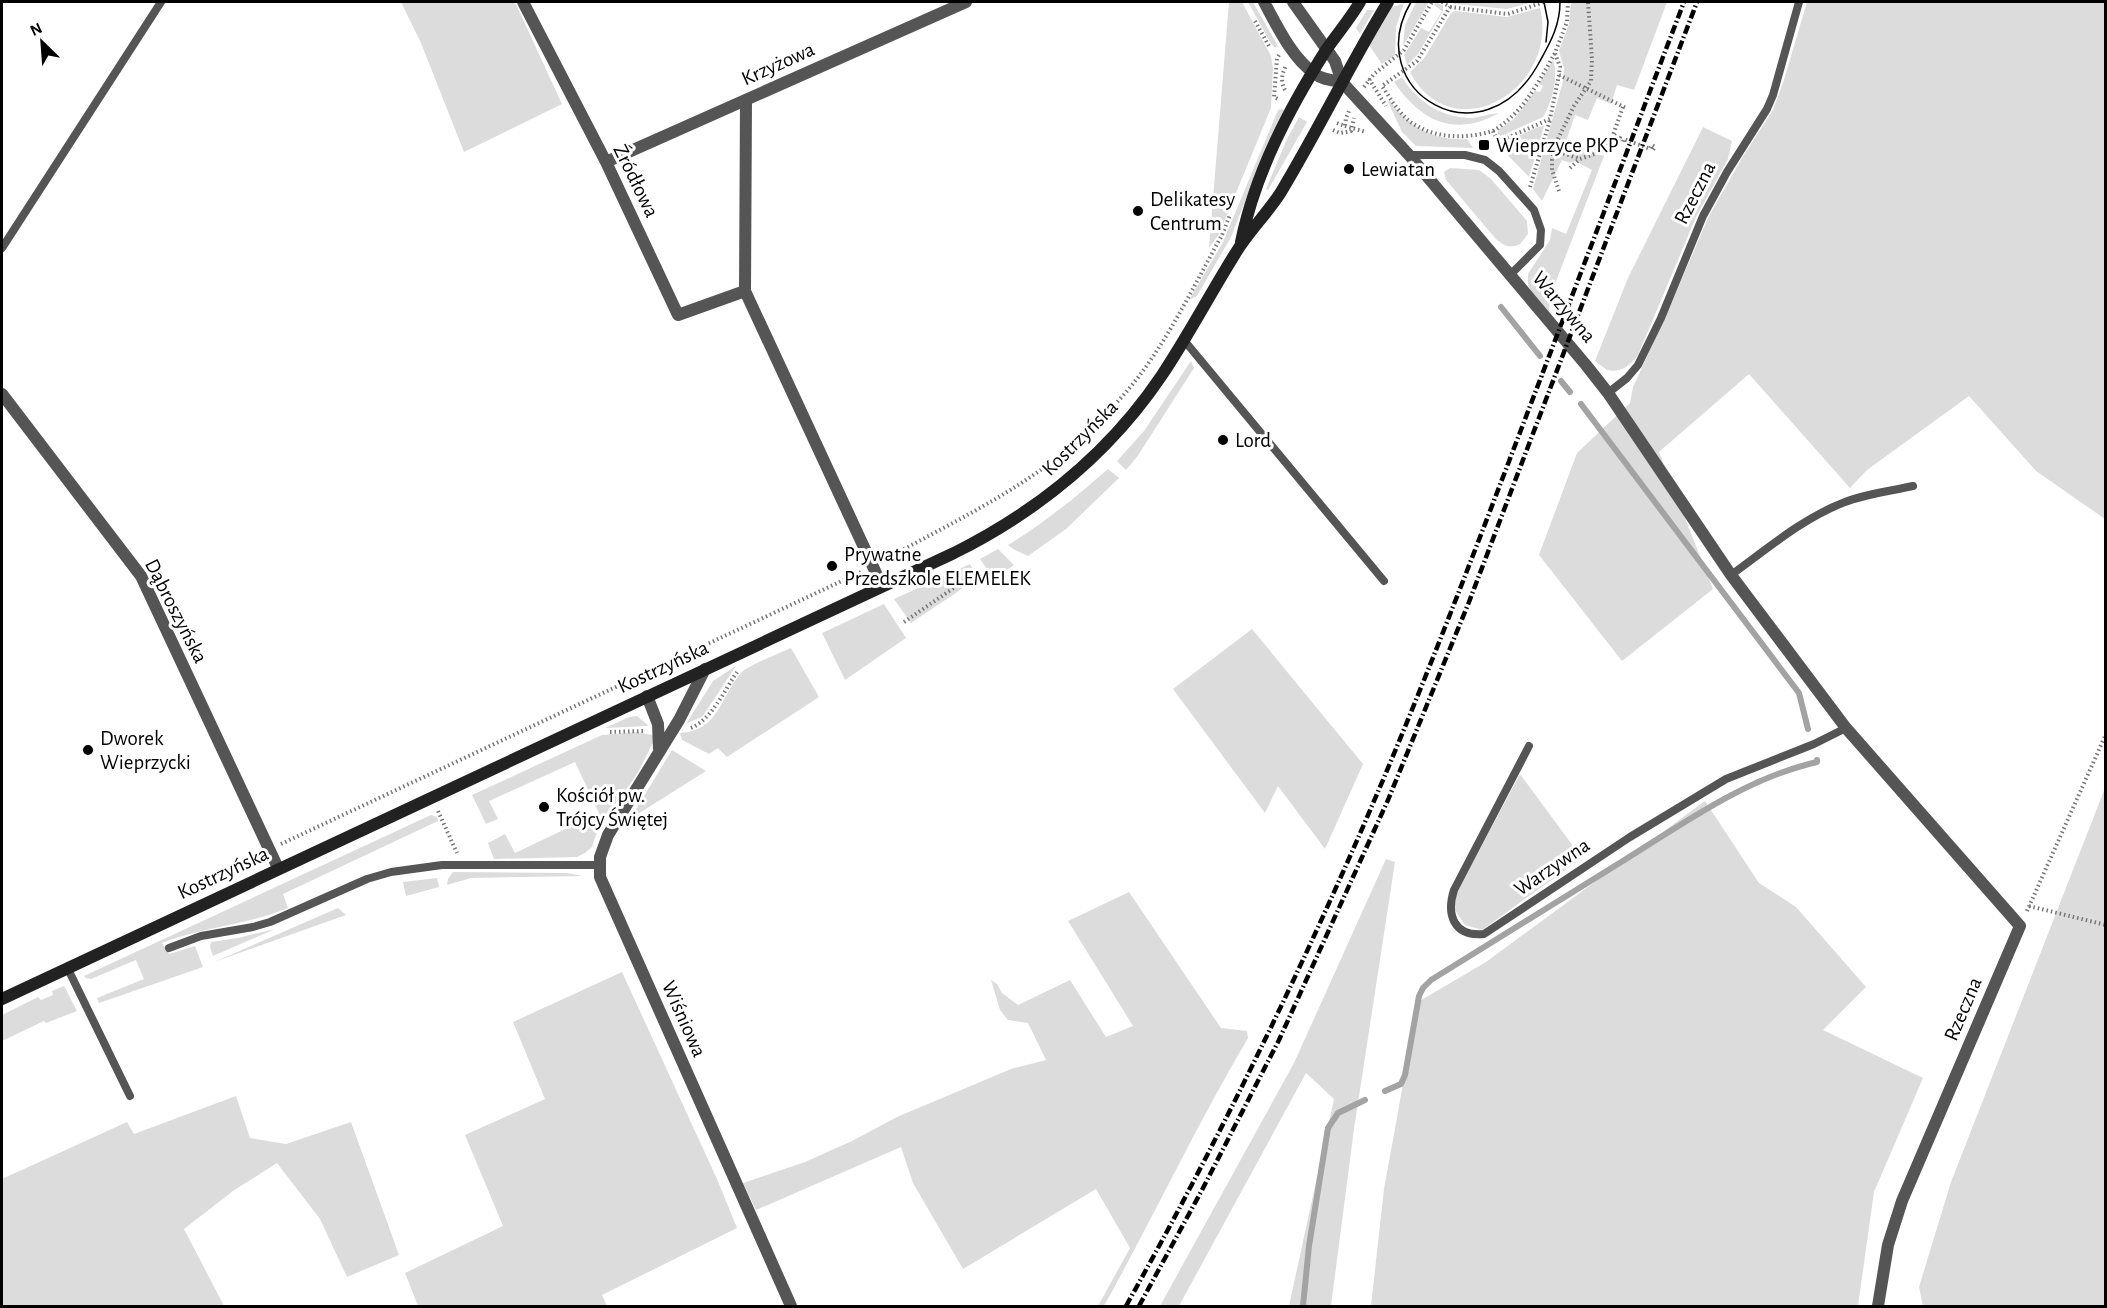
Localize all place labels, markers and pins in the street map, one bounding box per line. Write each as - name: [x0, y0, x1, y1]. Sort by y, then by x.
- place label: Wieprzyce PKP: [1496, 135, 1619, 156]
- marker: Wieprzyce PKP: [1477, 138, 1491, 152]
- place label: Lewiatan: [1361, 159, 1435, 180]
- marker: Lewiatan: [1342, 162, 1356, 176]
- place label: Delikatesy Centrum: [1150, 189, 1235, 234]
- marker: Delikatesy Centrum: [1131, 204, 1145, 218]
- place label: Lord: [1235, 430, 1271, 451]
- marker: Lord: [1216, 433, 1230, 447]
- place label: Prywatne Przedszkole ELEMELEK: [844, 544, 1031, 589]
- marker: Prywatne Przedszkole ELEMELEK: [825, 559, 839, 573]
- place label: Dworek Wieprzycki: [100, 728, 191, 773]
- marker: Dworek Wieprzycki: [81, 743, 95, 757]
- place label: Kościół pw. Trójcy Świętej: [556, 785, 668, 830]
- marker: Kościół pw. Trójcy Świętej: [537, 800, 551, 814]

